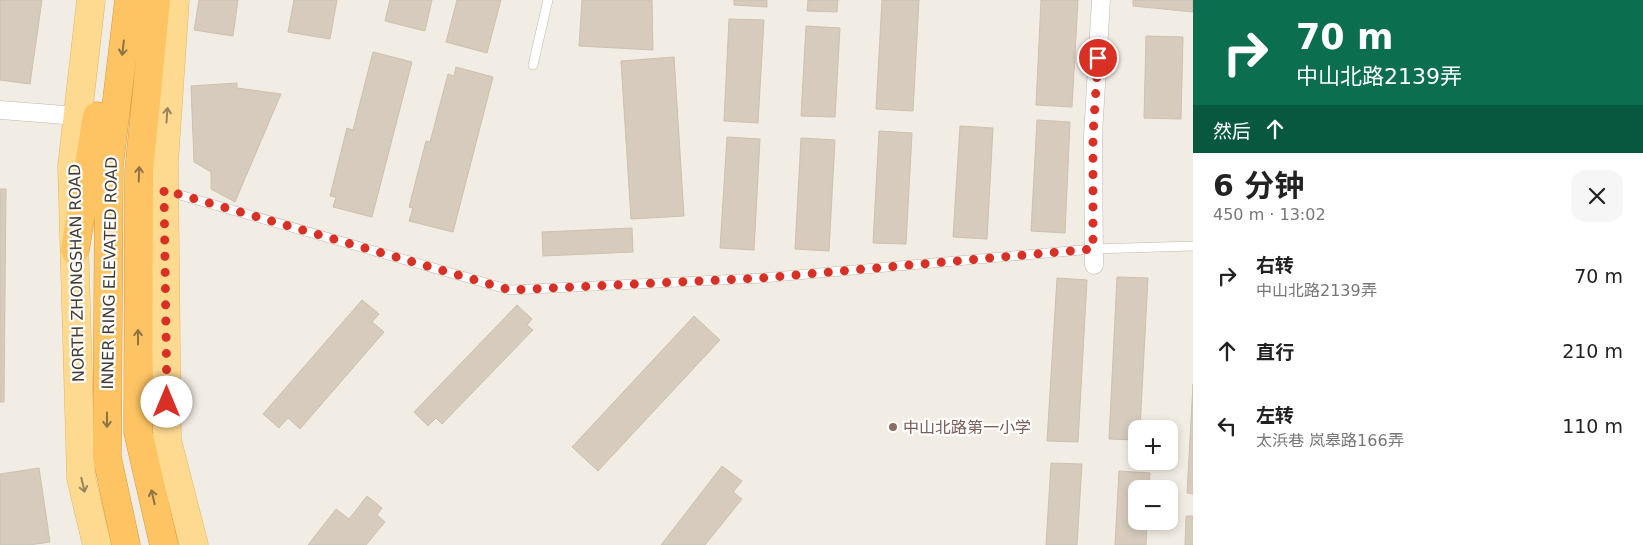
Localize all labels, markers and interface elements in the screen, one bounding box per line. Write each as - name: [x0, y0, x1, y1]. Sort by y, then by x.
- text: 70 m: [1296, 17, 1393, 57]
- icon: right: [1213, 20, 1278, 85]
- pin: [1077, 37, 1119, 79]
- one-way arrow: [118, 40, 128, 56]
- icon: arrive: [1084, 44, 1112, 72]
- text: 中山北路2139弄: [1296, 64, 1462, 89]
- one-way arrow: [162, 107, 172, 123]
- icon: ahead: [1261, 115, 1289, 143]
- text: 然后: [1213, 120, 1251, 142]
- street label: INNER RING ELEVATED ROAD: [98, 156, 121, 390]
- street label: NORTH ZHONGSHAN ROAD: [65, 164, 88, 382]
- one-way arrow: [134, 166, 144, 182]
- text: 6 分钟: [1213, 168, 1304, 203]
- button: close: [1571, 170, 1623, 222]
- text: 450 m · 13:02: [1213, 205, 1326, 224]
- text: 右转: [1256, 254, 1294, 276]
- icon: right: [1213, 262, 1241, 290]
- text: 70 m: [1574, 265, 1623, 287]
- text: 中山北路2139弄: [1256, 281, 1377, 300]
- one-way arrow: [133, 329, 143, 345]
- icon: ahead: [1213, 337, 1241, 365]
- text: 210 m: [1562, 340, 1623, 362]
- text: 直行: [1256, 341, 1294, 363]
- position arrow: [140, 375, 192, 427]
- text: 左转: [1256, 404, 1294, 426]
- one-way arrow: [102, 412, 112, 428]
- icon: left: [1213, 412, 1241, 440]
- text: 110 m: [1562, 415, 1623, 437]
- place label: 中山北路第一小学: [903, 418, 1031, 437]
- map controls: [1128, 420, 1178, 530]
- button: +: [1128, 420, 1178, 470]
- marker: 中山北路第一小学: [887, 421, 899, 433]
- text: 太浜巷 岚皋路166弄: [1256, 431, 1404, 450]
- one-way arrow: [79, 476, 88, 492]
- button: −: [1128, 480, 1178, 530]
- one-way arrow: [148, 490, 157, 506]

